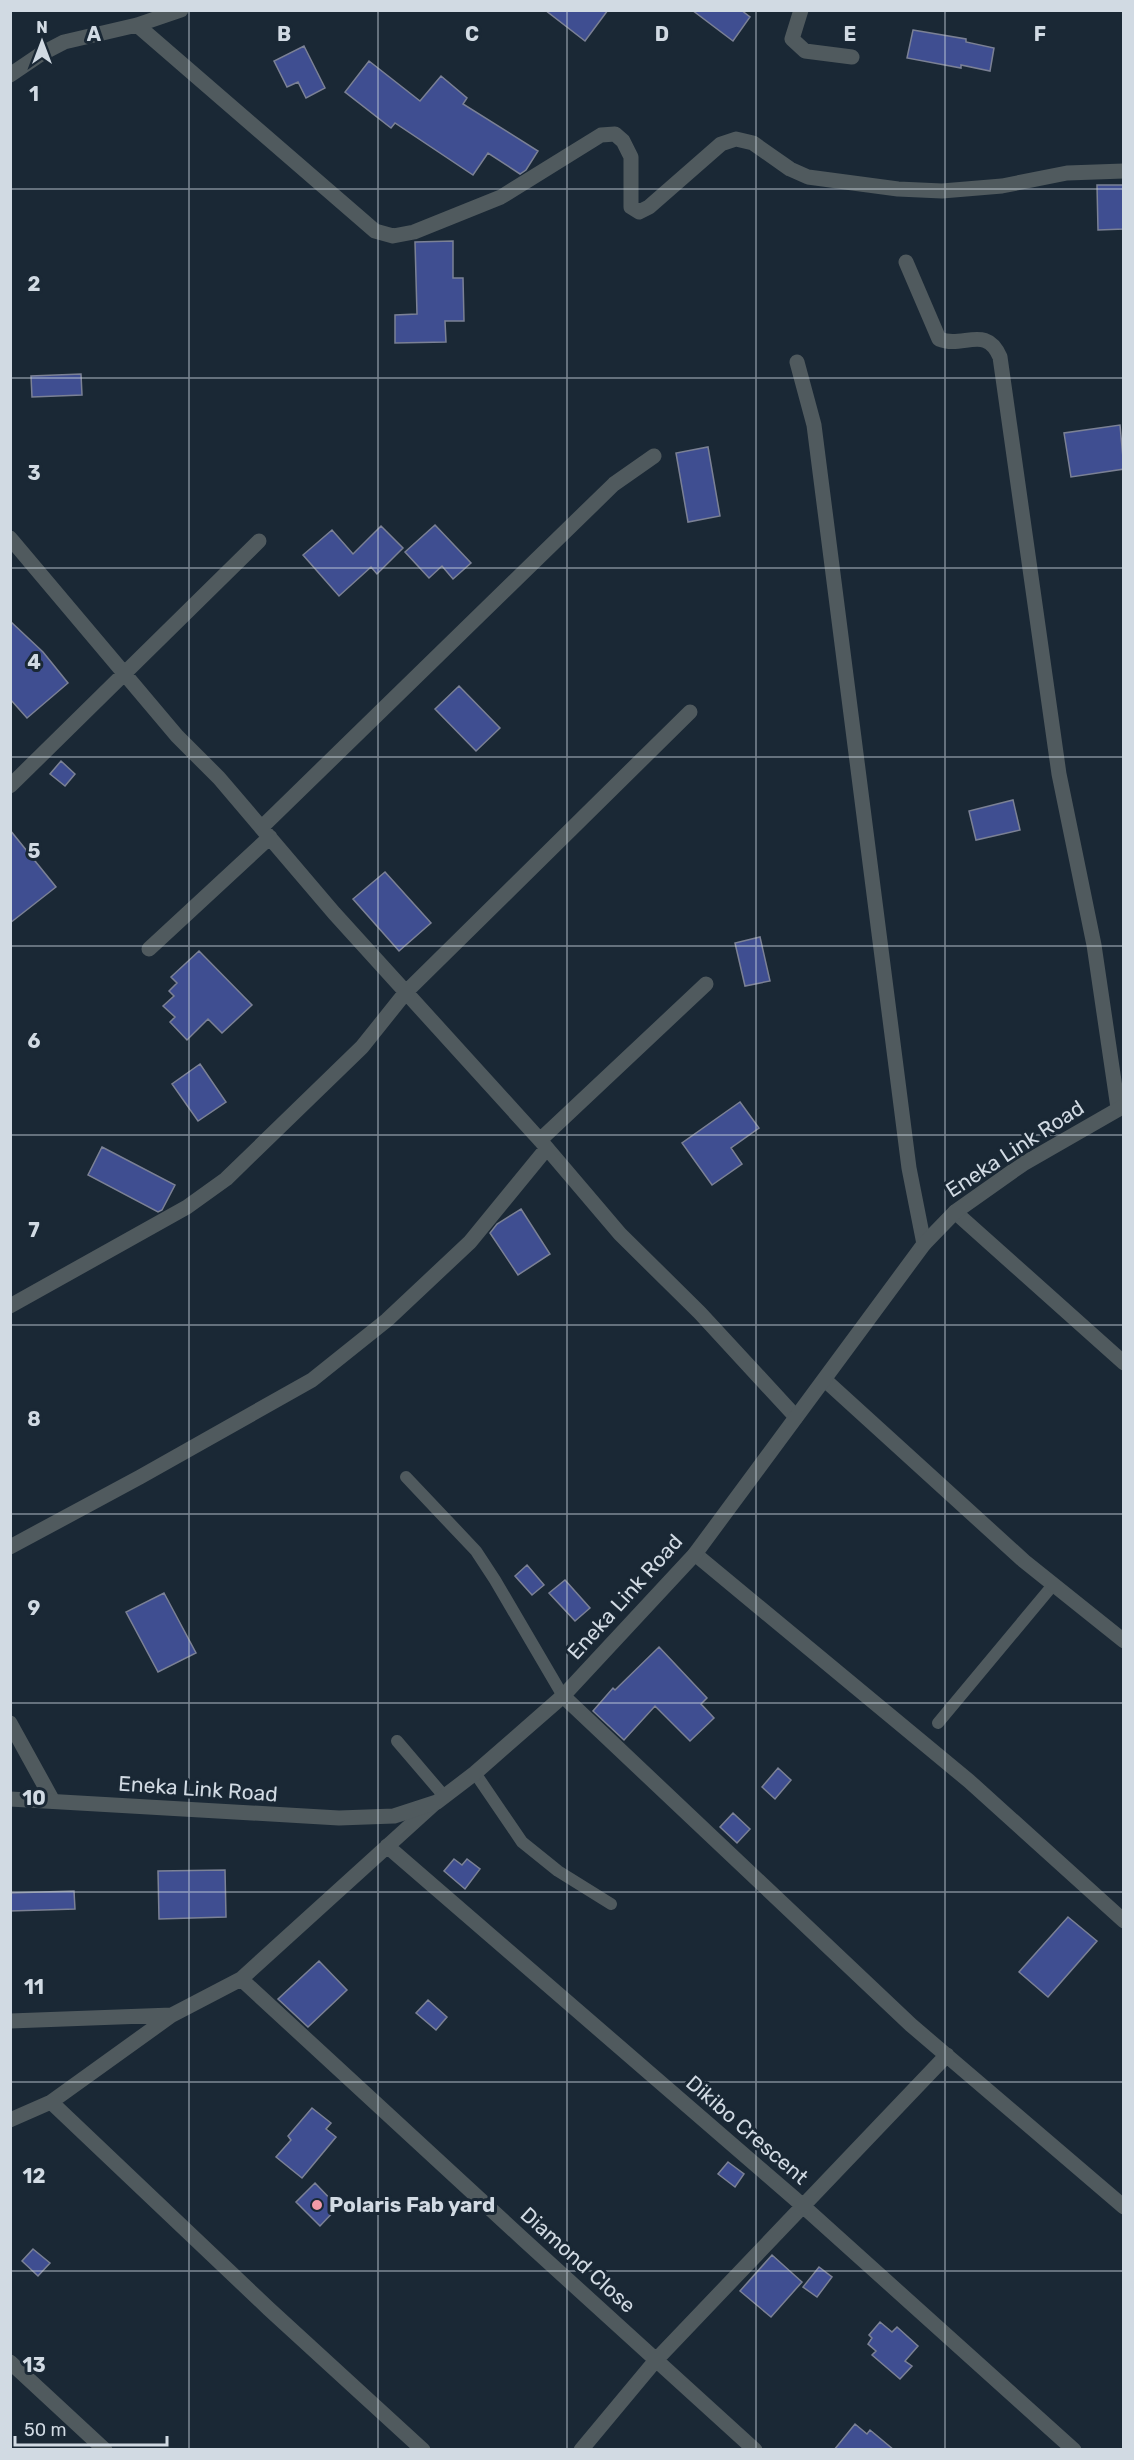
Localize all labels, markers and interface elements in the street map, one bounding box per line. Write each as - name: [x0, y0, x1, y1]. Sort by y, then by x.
- north arrow: [12, 12, 72, 72]
- text: N: [36, 18, 48, 37]
- text: A: [87, 22, 102, 46]
- text: B: [277, 22, 291, 46]
- text: C: [465, 22, 479, 46]
- text: D: [655, 22, 669, 46]
- text: E: [844, 22, 856, 46]
- text: F: [1034, 22, 1046, 46]
- text: 1: [29, 82, 39, 106]
- text: 2: [28, 272, 41, 296]
- text: 3: [27, 461, 41, 485]
- text: 4: [27, 650, 41, 674]
- text: 5: [28, 839, 41, 863]
- text: 6: [27, 1029, 41, 1053]
- street label: Eneka Link Road: [941, 1095, 1089, 1203]
- text: 7: [28, 1218, 40, 1242]
- text: 8: [27, 1407, 41, 1431]
- street label: Eneka Link Road: [562, 1529, 687, 1664]
- text: 9: [28, 1596, 41, 1620]
- street label: Eneka Link Road: [117, 1770, 279, 1807]
- text: 10: [22, 1786, 46, 1810]
- text: 11: [24, 1975, 44, 1999]
- street label: Dikibo Crescent: [681, 2070, 813, 2189]
- text: 12: [23, 2164, 45, 2188]
- place label: Polaris Fab yard: [329, 2192, 495, 2217]
- marker: Polaris Fab yard: [310, 2198, 324, 2212]
- street label: Diamond Close: [516, 2202, 641, 2318]
- text: 13: [22, 2353, 46, 2377]
- scale bar: [15, 2409, 166, 2447]
- text: 50 m: [24, 2419, 67, 2441]

